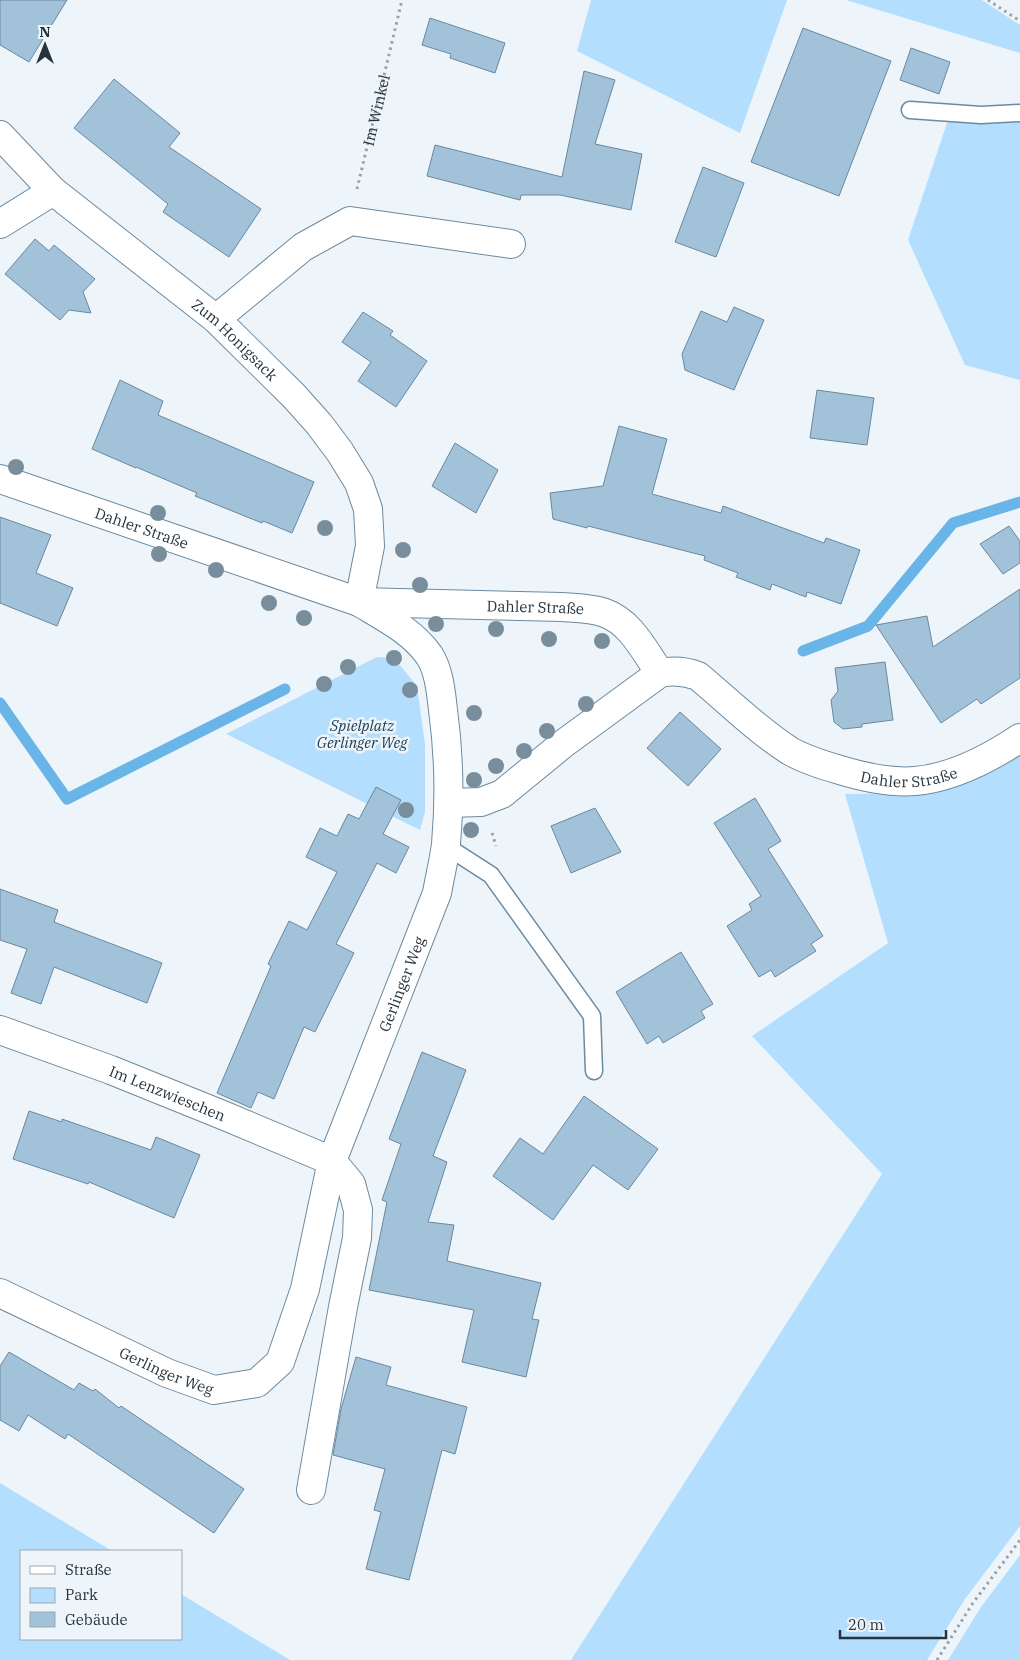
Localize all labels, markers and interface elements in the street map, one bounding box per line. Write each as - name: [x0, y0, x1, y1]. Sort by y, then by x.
- north arrow: [20, 20, 70, 70]
- text: N: [39, 23, 51, 41]
- street label: Im Winkel: [358, 73, 393, 148]
- street label: Zum Honigsack: [188, 294, 282, 384]
- street label: Dahler Straße: [93, 503, 191, 552]
- street label: Dahler Straße: [486, 596, 585, 618]
- park label: Spielplatz Gerlinger Weg: [317, 716, 408, 752]
- street label: Dahler Straße: [859, 762, 960, 791]
- street label: Gerlinger Weg: [374, 934, 429, 1034]
- street label: Im Lenzwieschen: [107, 1061, 229, 1125]
- street label: Gerlinger Weg: [116, 1342, 216, 1399]
- legend: [20, 1550, 182, 1640]
- text: Straße: [65, 1560, 112, 1579]
- text: Park: [65, 1585, 98, 1604]
- scale bar: [840, 1608, 946, 1640]
- text: Gebäude: [65, 1610, 128, 1629]
- text: 20 m: [848, 1615, 884, 1634]

